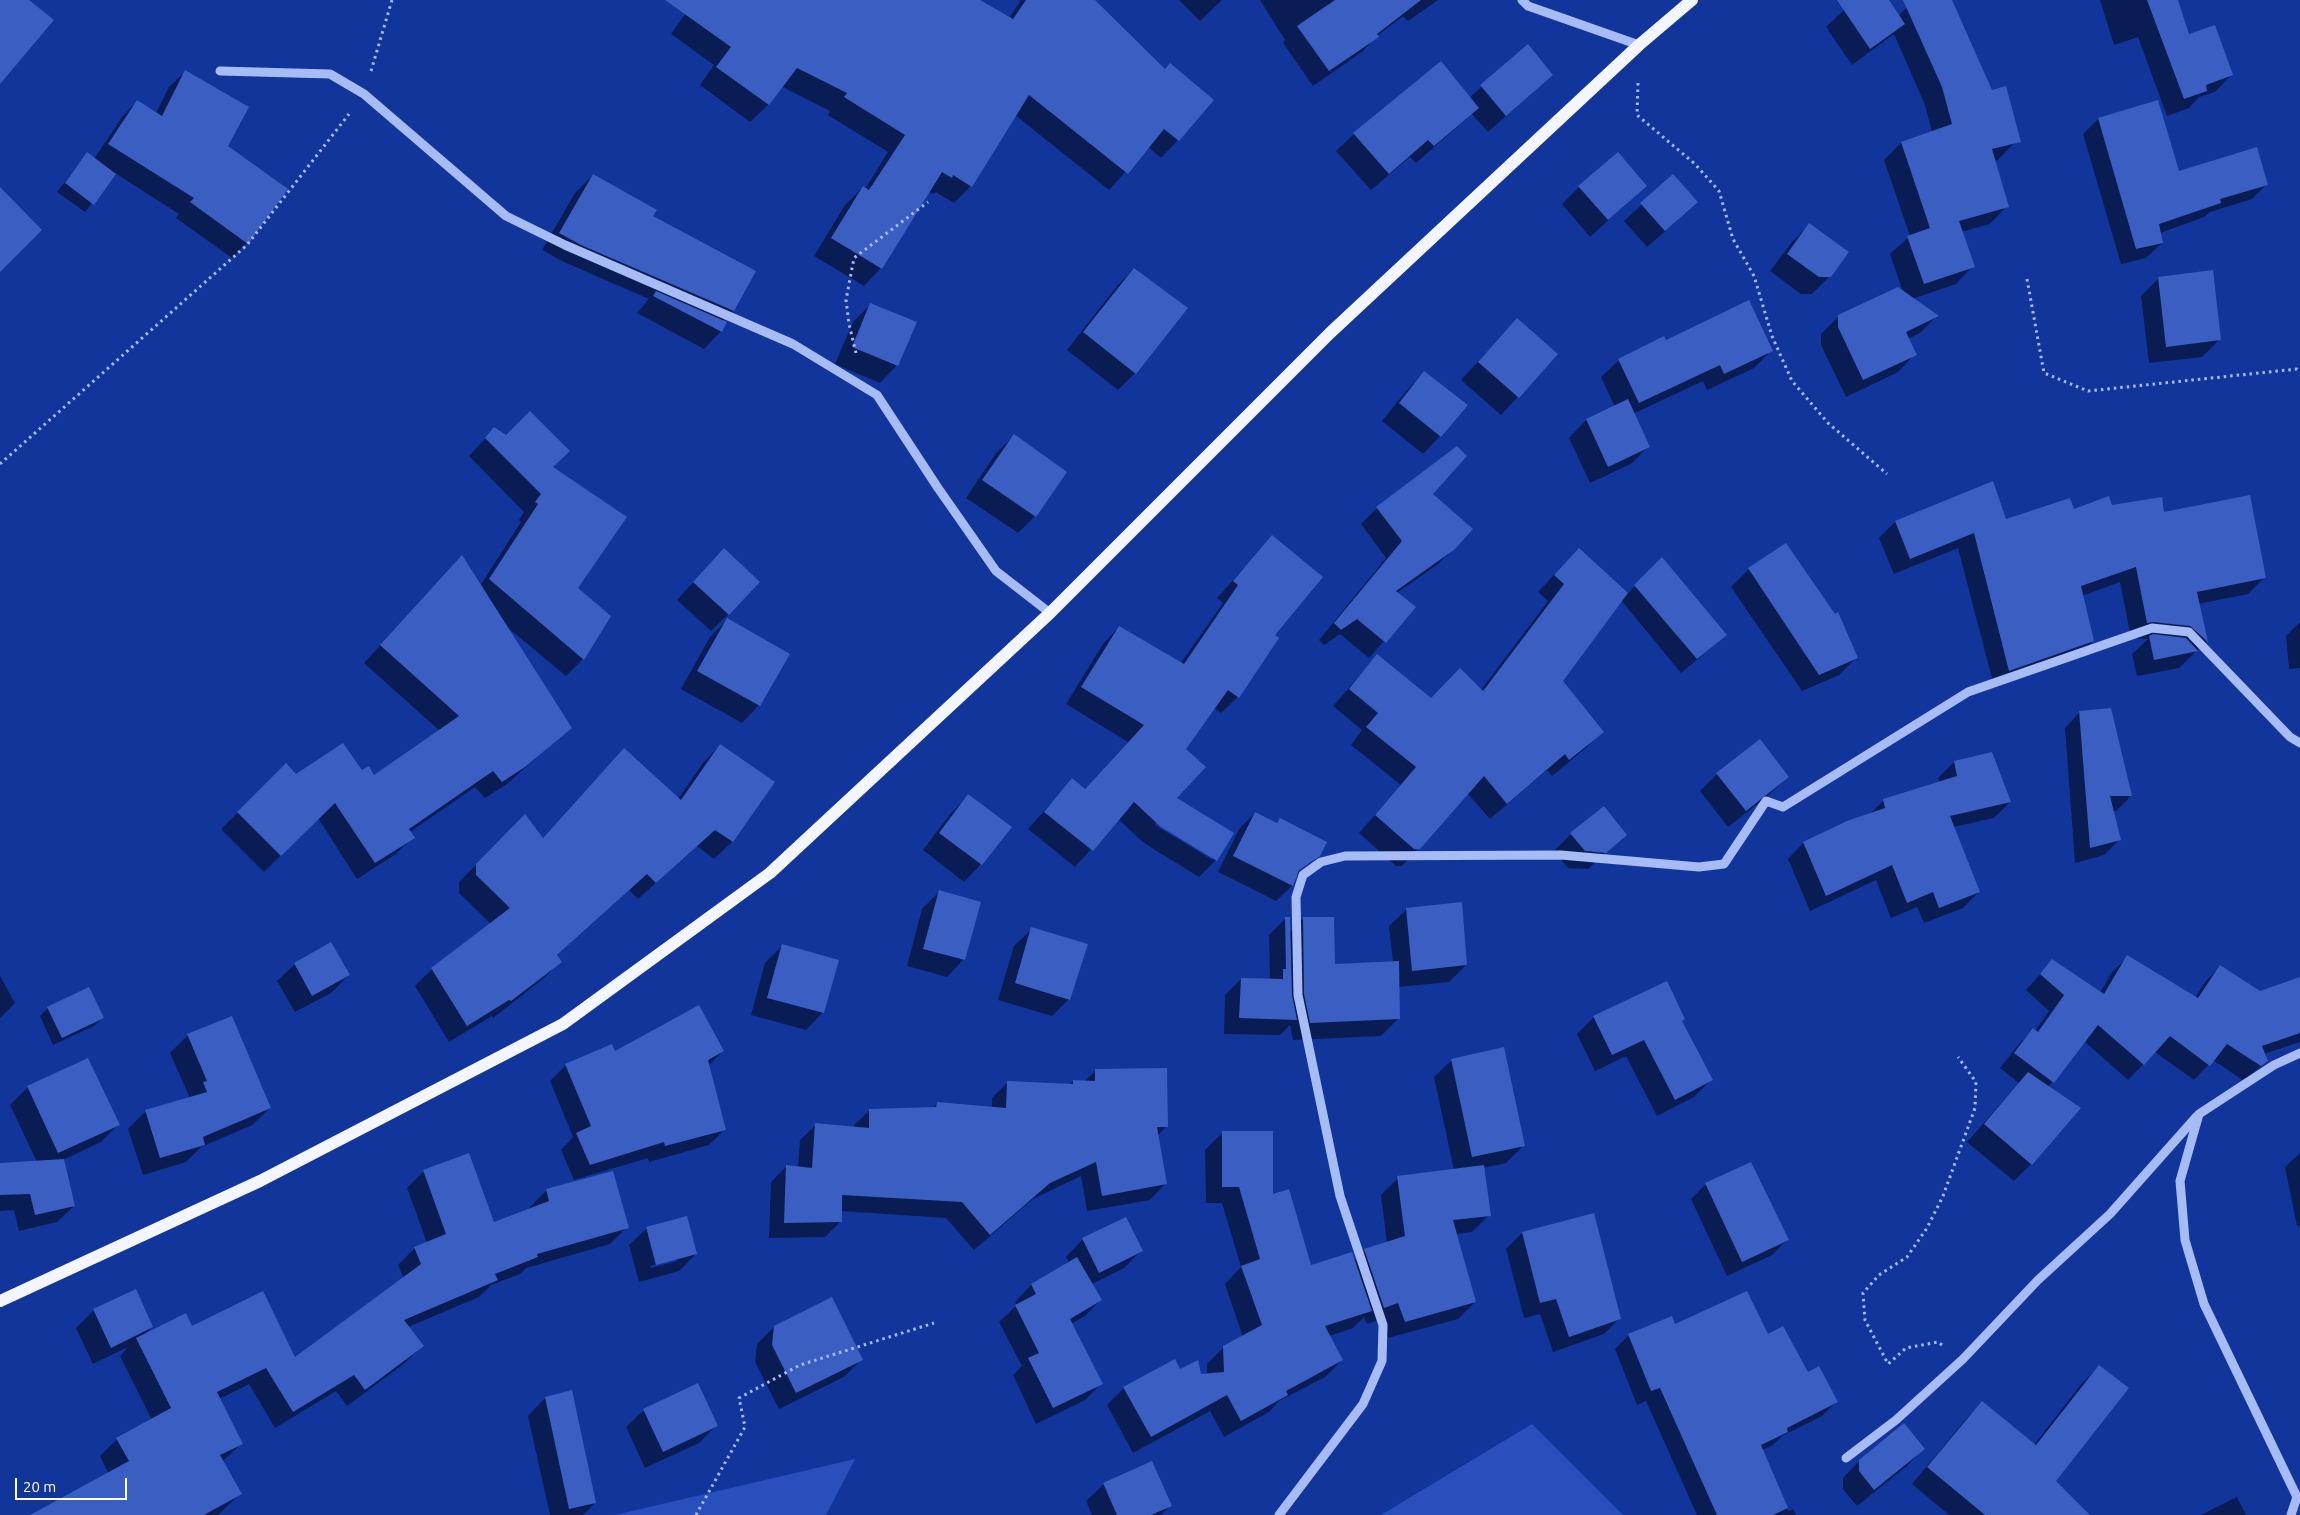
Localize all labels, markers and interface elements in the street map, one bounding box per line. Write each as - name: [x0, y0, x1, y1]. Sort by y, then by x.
- scale bar: [18, 1468, 130, 1500]
- text: 20 m: [23, 1478, 56, 1495]

